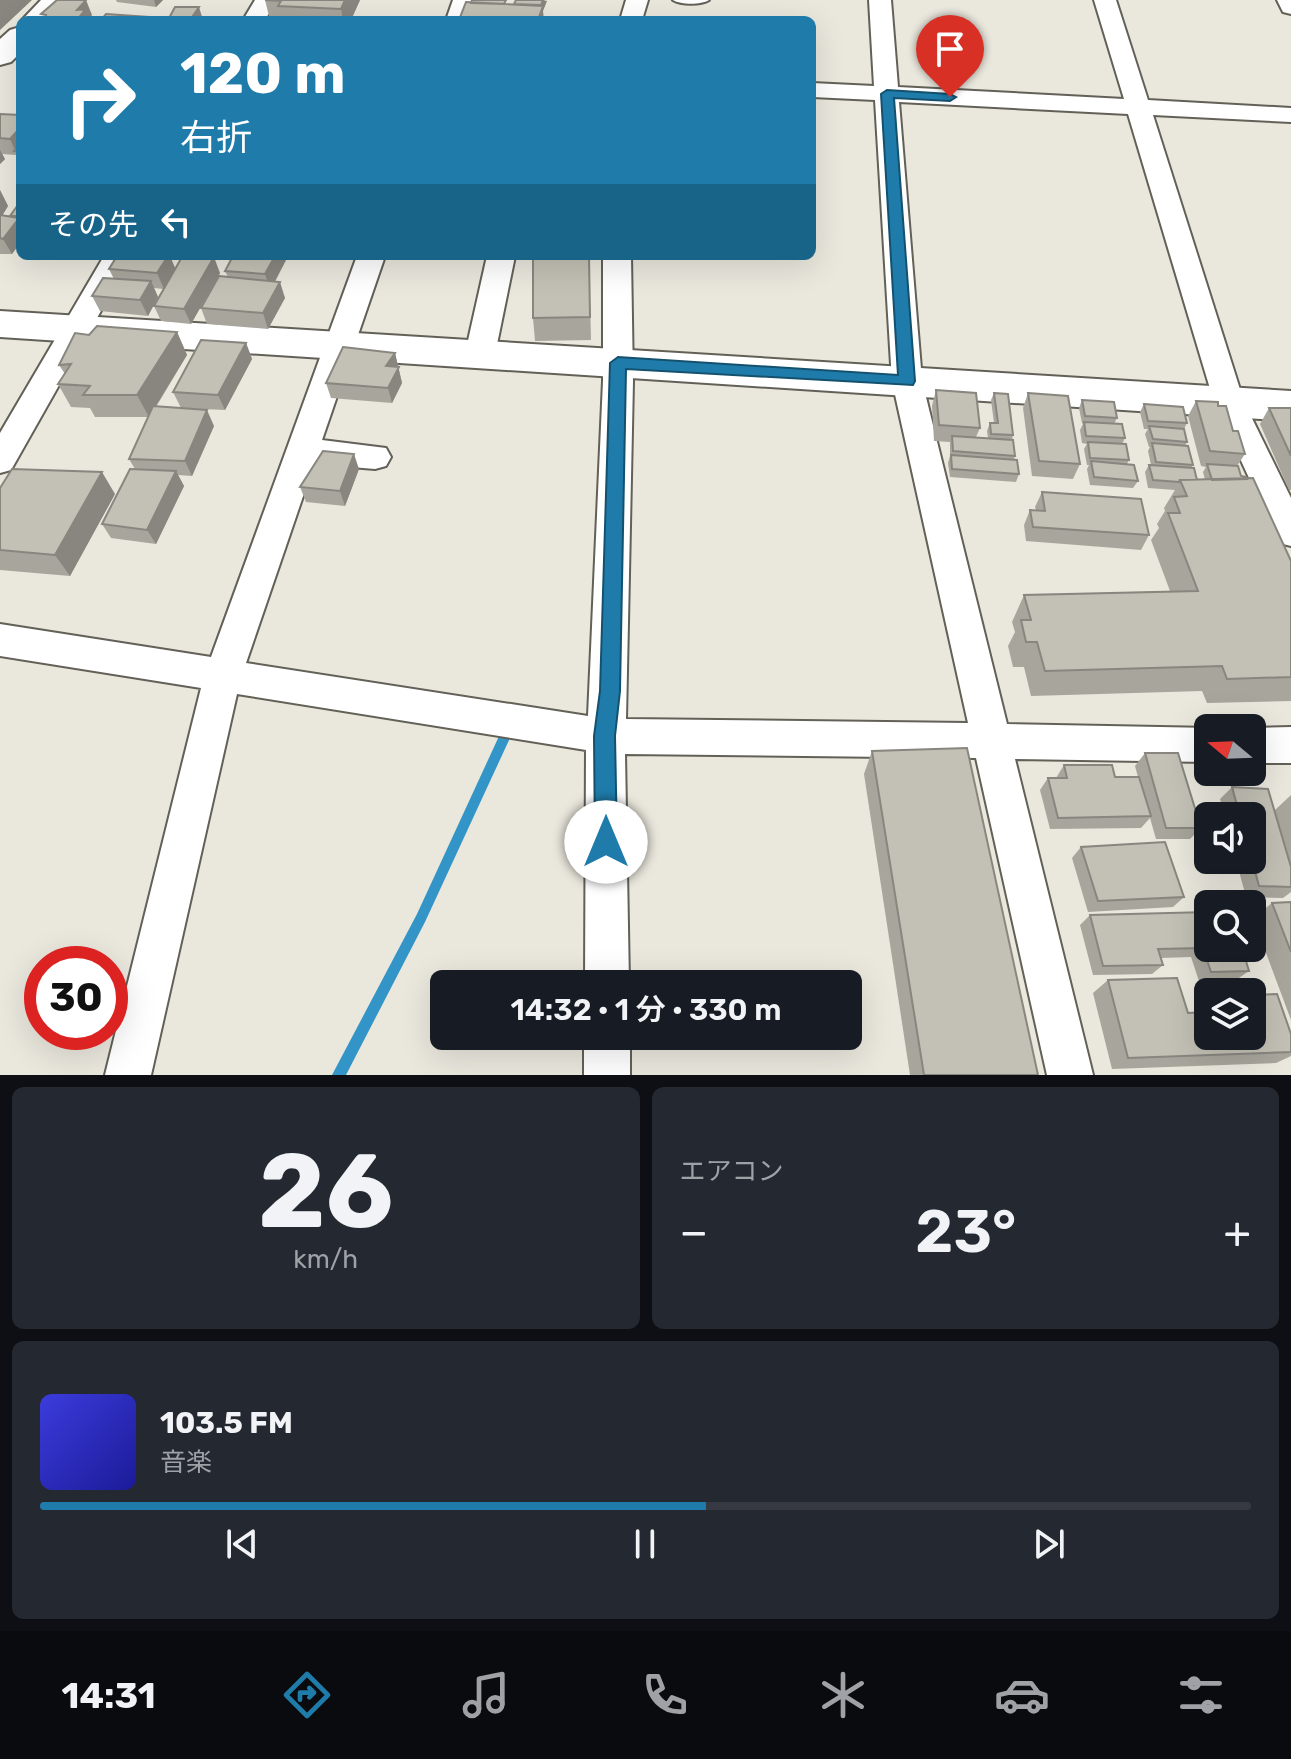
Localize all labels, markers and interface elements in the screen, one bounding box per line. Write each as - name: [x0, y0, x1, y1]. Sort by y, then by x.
- pin: [916, 15, 984, 97]
- icon: arrive: [928, 27, 972, 71]
- text: 120 m: [180, 41, 346, 107]
- icon: right: [48, 48, 152, 152]
- text: 右折: [180, 116, 252, 159]
- icon: left: [154, 200, 198, 244]
- text: その先: [48, 207, 138, 243]
- north arrow: [1194, 714, 1266, 786]
- map controls: [1194, 714, 1266, 1050]
- position arrow: [564, 800, 648, 884]
- button: sound: [1194, 802, 1266, 874]
- button: search: [1194, 890, 1266, 962]
- speed limit sign: 30: [24, 946, 128, 1050]
- button: layers: [1194, 978, 1266, 1050]
- text: 14:32 · 1 分 · 330 m: [510, 992, 782, 1028]
- text: 26: [258, 1130, 393, 1253]
- text: エアコン: [680, 1156, 784, 1187]
- text: 23°: [915, 1196, 1016, 1267]
- text: −: [680, 1206, 708, 1258]
- text: +: [1224, 1206, 1251, 1258]
- text: km/h: [293, 1244, 358, 1275]
- text: 103.5 FM: [160, 1405, 293, 1441]
- text: 音楽: [160, 1447, 212, 1478]
- icon: previous: [220, 1522, 264, 1566]
- icon: pause: [623, 1522, 667, 1566]
- icon: next: [1027, 1522, 1071, 1566]
- icon: directions: [279, 1667, 335, 1723]
- icon: music: [458, 1667, 514, 1723]
- icon: phone: [637, 1667, 693, 1723]
- icon: climate: [815, 1667, 871, 1723]
- icon: car: [994, 1667, 1050, 1723]
- icon: filters: [1173, 1667, 1229, 1723]
- text: 14:31: [61, 1674, 156, 1717]

